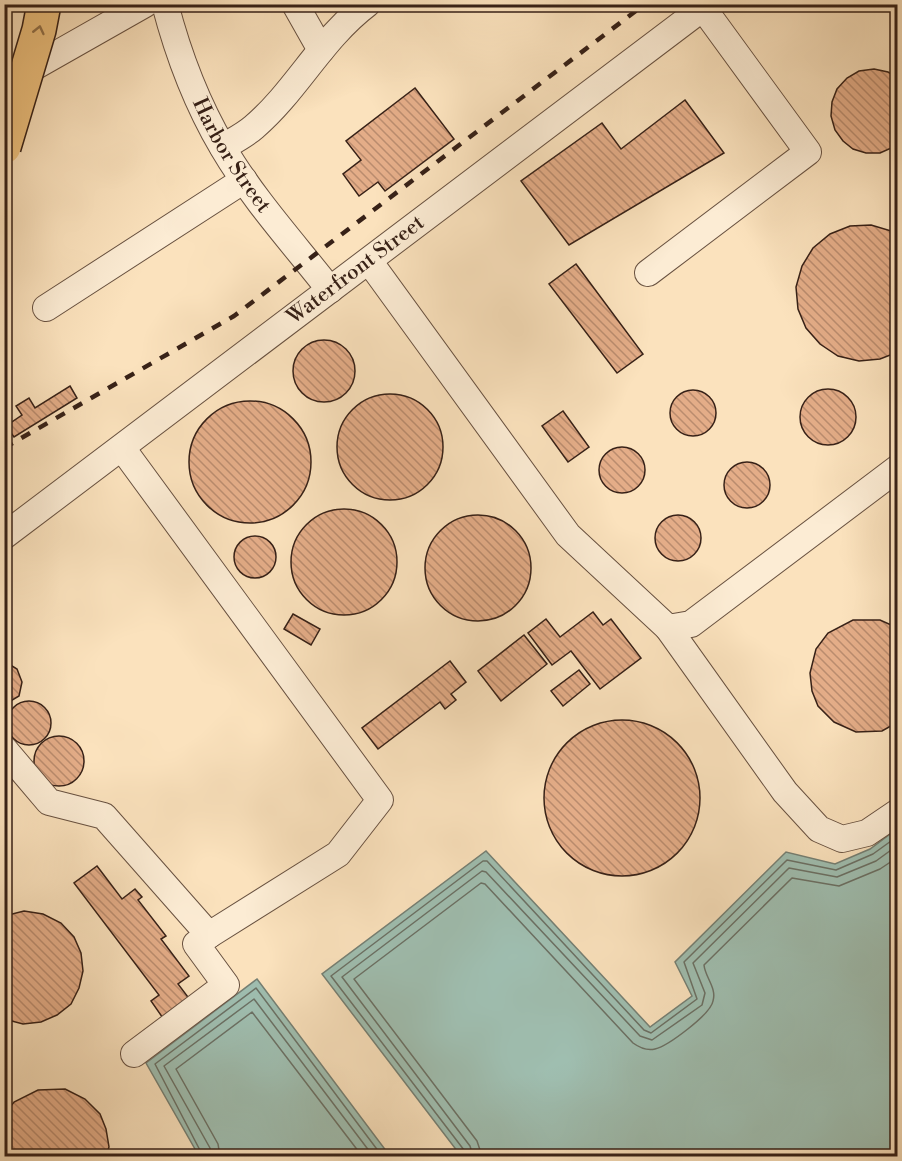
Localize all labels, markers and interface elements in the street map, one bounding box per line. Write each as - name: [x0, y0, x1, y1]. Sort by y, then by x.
- one-way arrow: [31, 26, 44, 36]
- street label: Harbor Street: [186, 94, 277, 219]
- street label: Waterfront Street: [281, 210, 430, 331]

